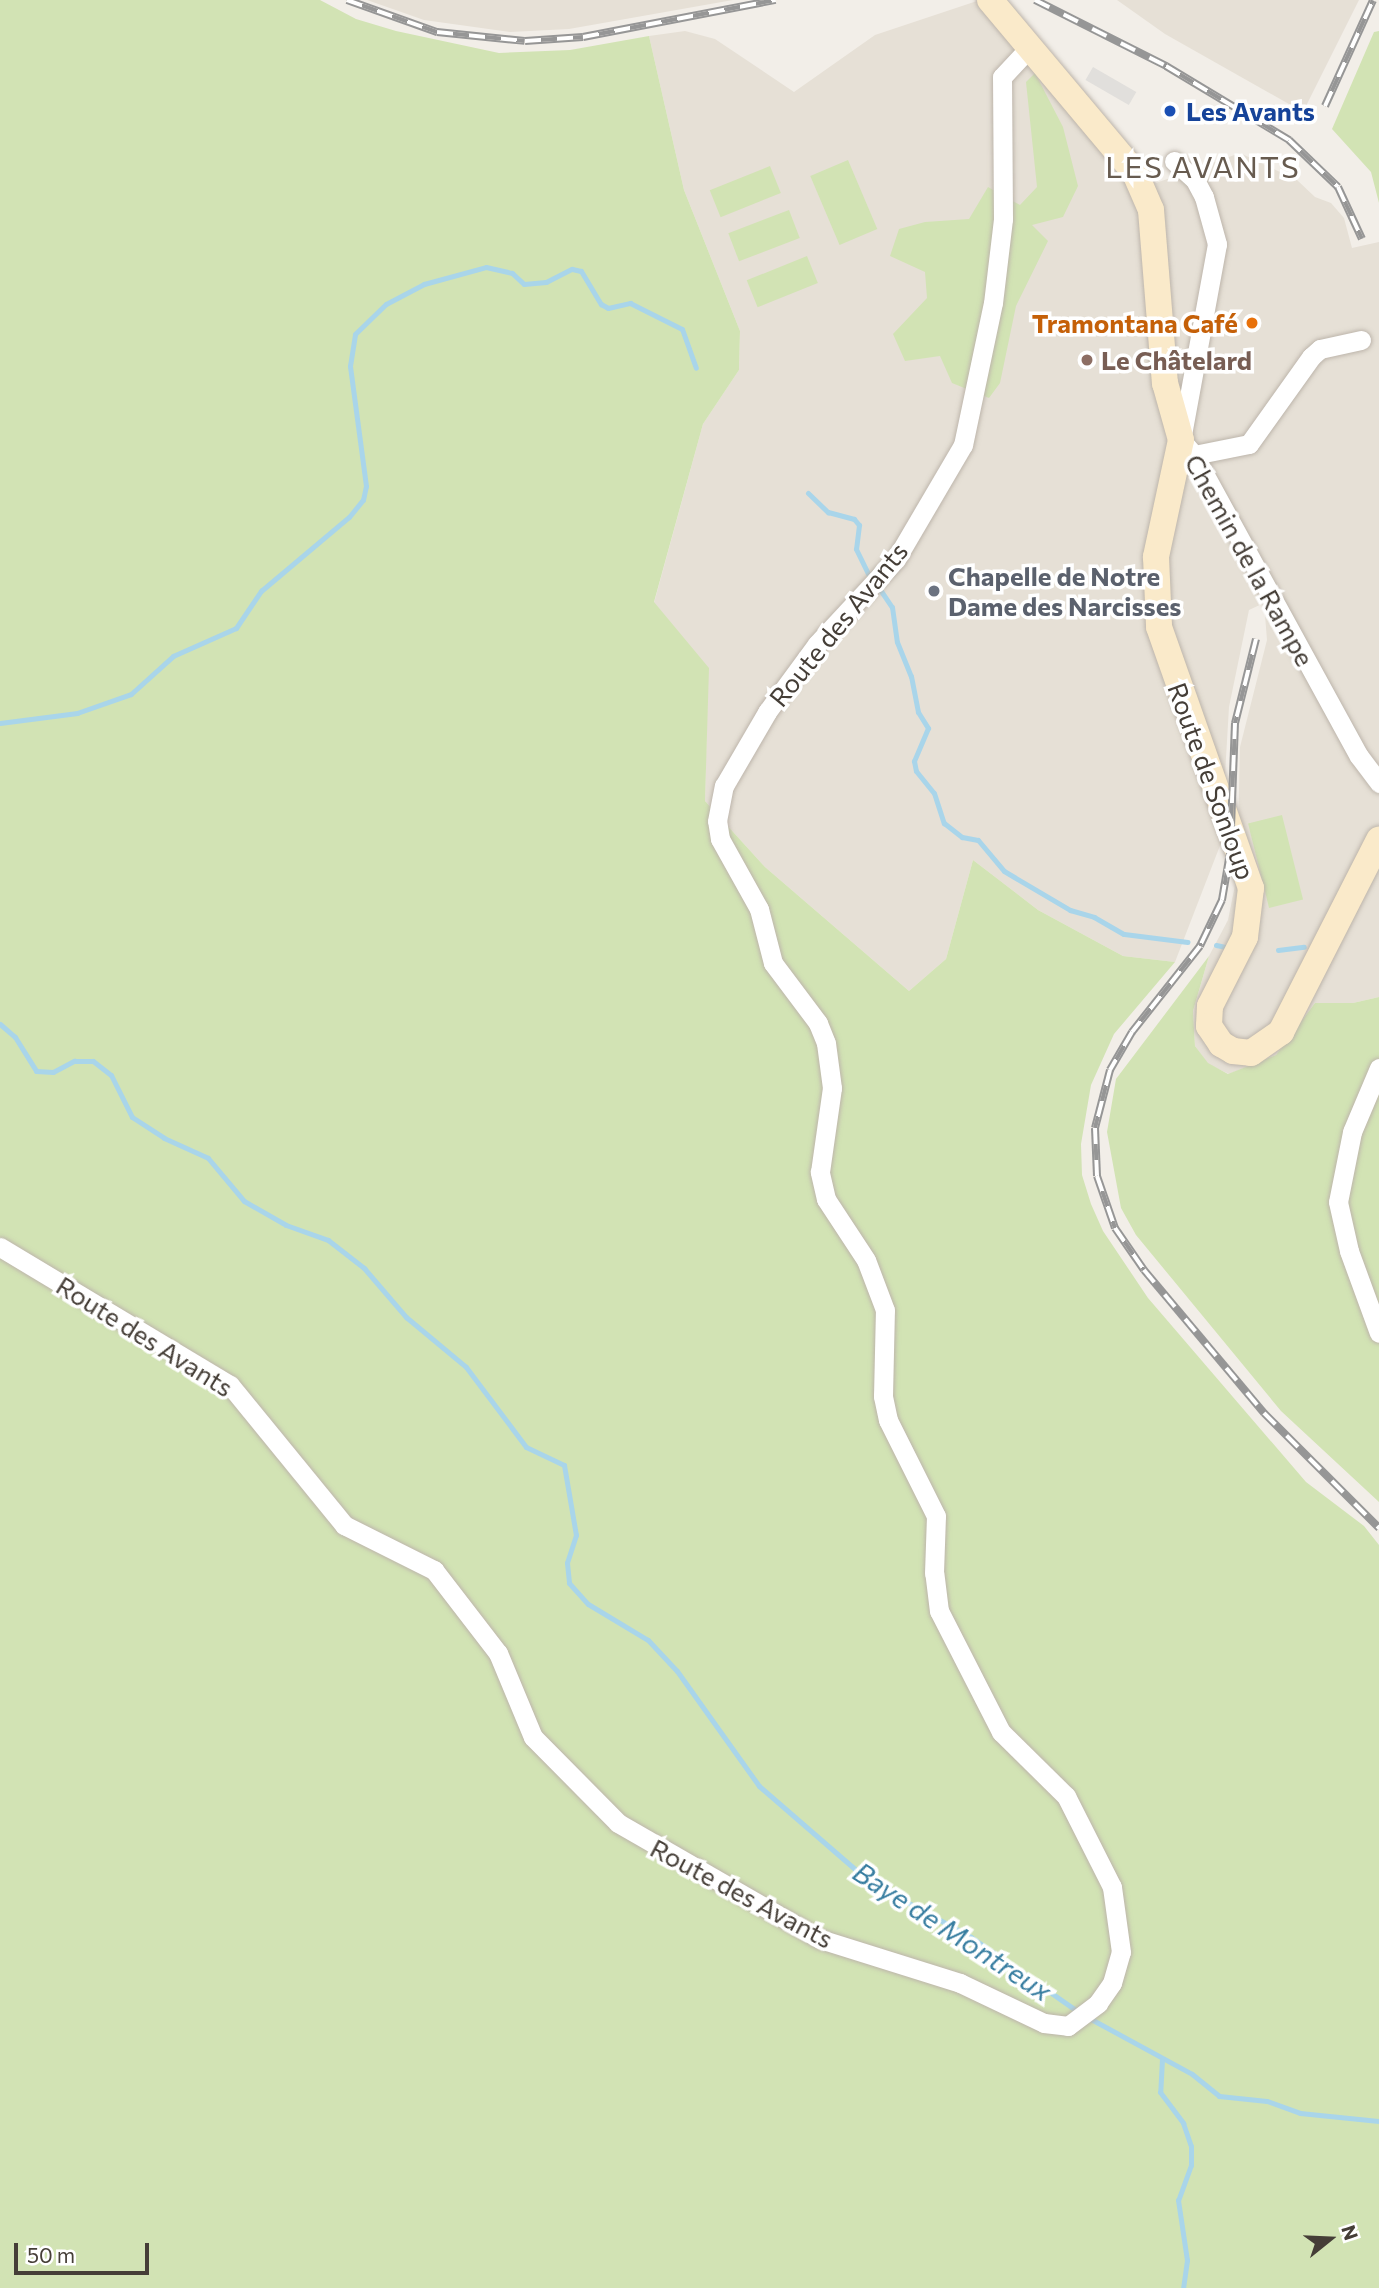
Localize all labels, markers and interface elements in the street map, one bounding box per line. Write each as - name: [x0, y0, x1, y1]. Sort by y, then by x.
- place label: Les Avants: [1186, 95, 1315, 127]
- marker: Les Avants: [1160, 101, 1180, 121]
- district label: LES AVANTS: [1107, 148, 1299, 184]
- place label: Tramontana Café: [1032, 307, 1238, 339]
- marker: Tramontana Café: [1244, 315, 1260, 331]
- place label: Le Châtelard: [1101, 344, 1252, 376]
- marker: Le Châtelard: [1079, 352, 1095, 368]
- street label: Chemin de la Rampe: [1179, 449, 1321, 671]
- street label: Route des Avants: [762, 536, 914, 712]
- place label: Chapelle de Notre Dame des Narcisses: [948, 560, 1181, 622]
- marker: Chapelle de Notre Dame des Narcisses: [926, 583, 942, 599]
- street label: Route de Sonloup: [1162, 678, 1262, 884]
- street label: Route des Avants: [51, 1269, 239, 1403]
- street label: Route des Avants: [645, 1832, 839, 1954]
- water label: Baye de Montreux: [848, 1854, 1058, 2008]
- north arrow: [1295, 2204, 1365, 2274]
- text: N: [1337, 2222, 1364, 2243]
- scale bar: [18, 2228, 152, 2272]
- text: 50 m: [27, 2242, 75, 2267]

